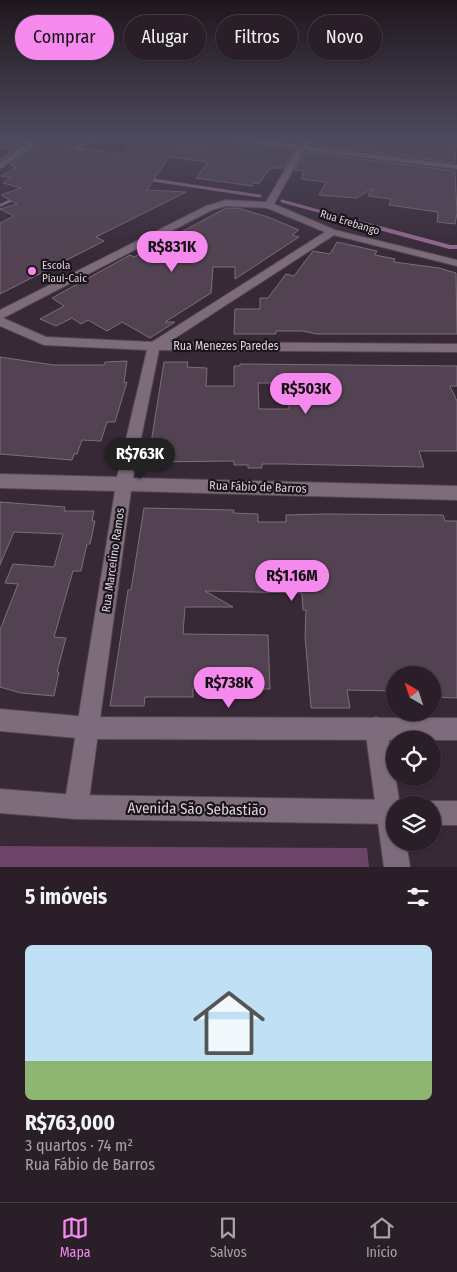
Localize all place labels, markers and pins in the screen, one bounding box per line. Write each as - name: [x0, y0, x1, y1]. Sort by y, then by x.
- pin: R$831K: [131, 230, 213, 273]
- place label: Escola Piaui-Caic: [42, 259, 87, 285]
- marker: Escola Piaui-Caic: [26, 265, 38, 277]
- pin: R$503K: [265, 372, 347, 415]
- pin: R$763K: [99, 438, 181, 480]
- pin: R$1.16M: [246, 560, 338, 602]
- pin: R$738K: [188, 666, 270, 709]

